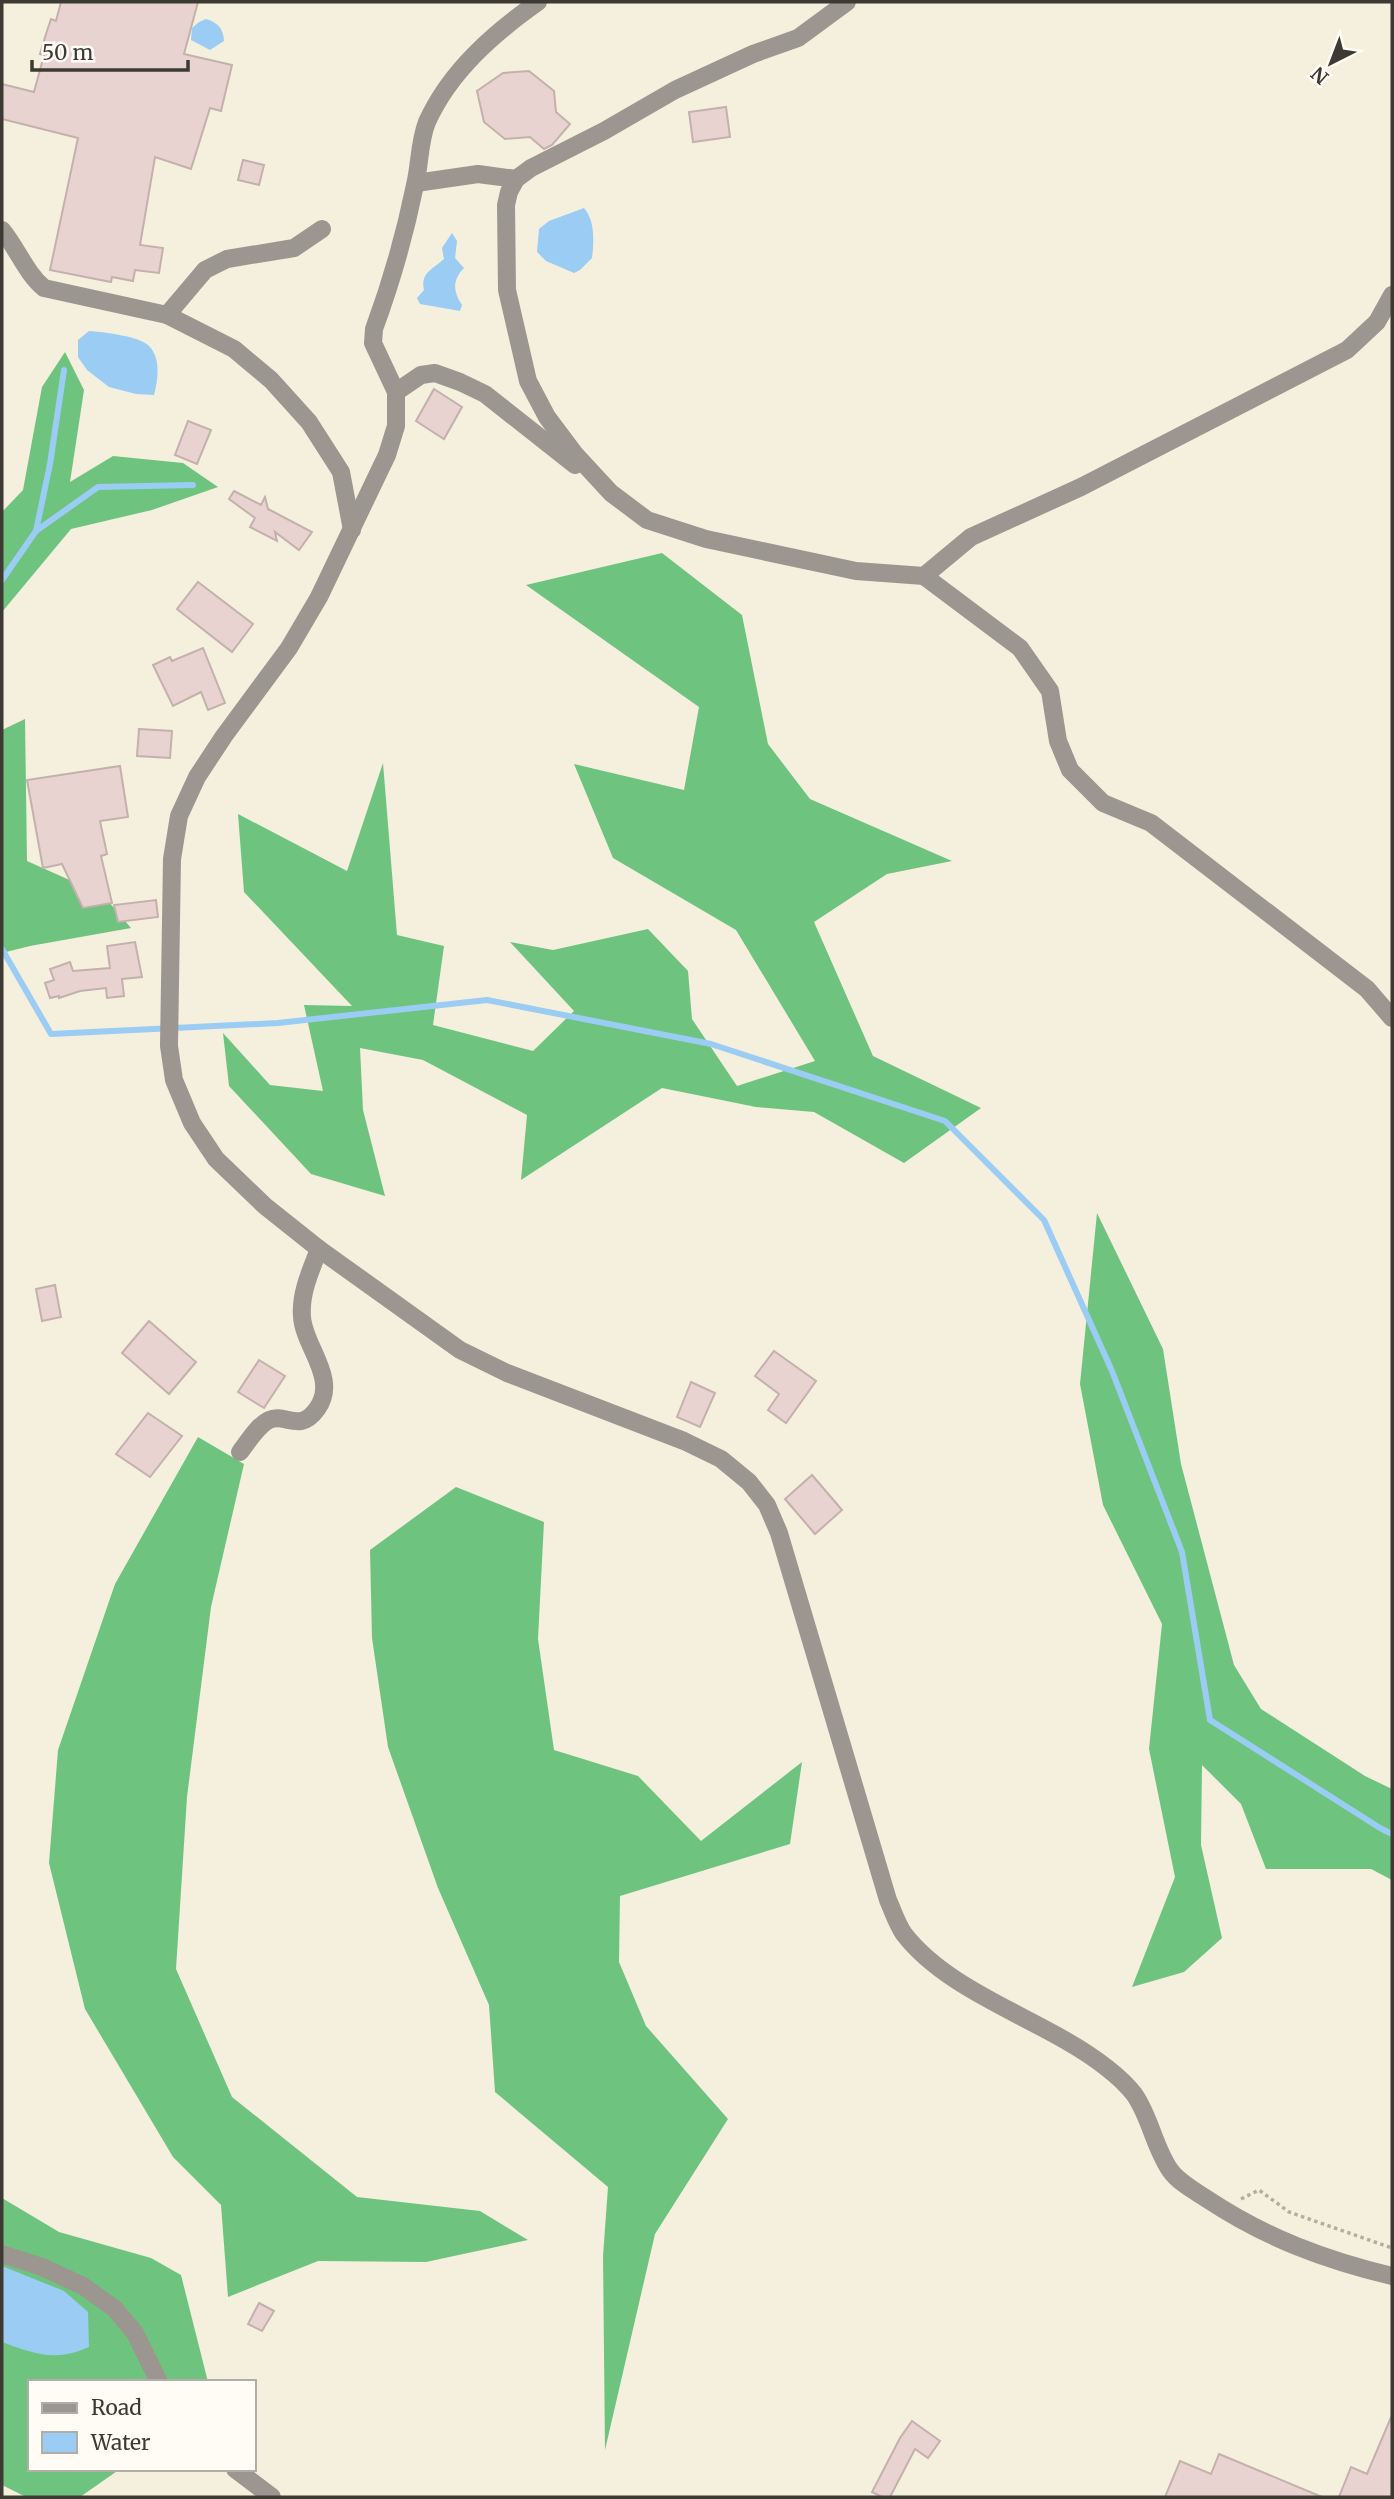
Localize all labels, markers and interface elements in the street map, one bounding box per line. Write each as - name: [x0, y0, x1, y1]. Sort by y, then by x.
- scale bar: [32, 28, 187, 72]
- north arrow: [1296, 28, 1366, 98]
- text: 50 m: [42, 39, 93, 66]
- text: N: [1306, 62, 1333, 90]
- legend: [28, 2380, 256, 2471]
- text: Road: [91, 2394, 142, 2421]
- text: Water: [90, 2429, 150, 2456]

